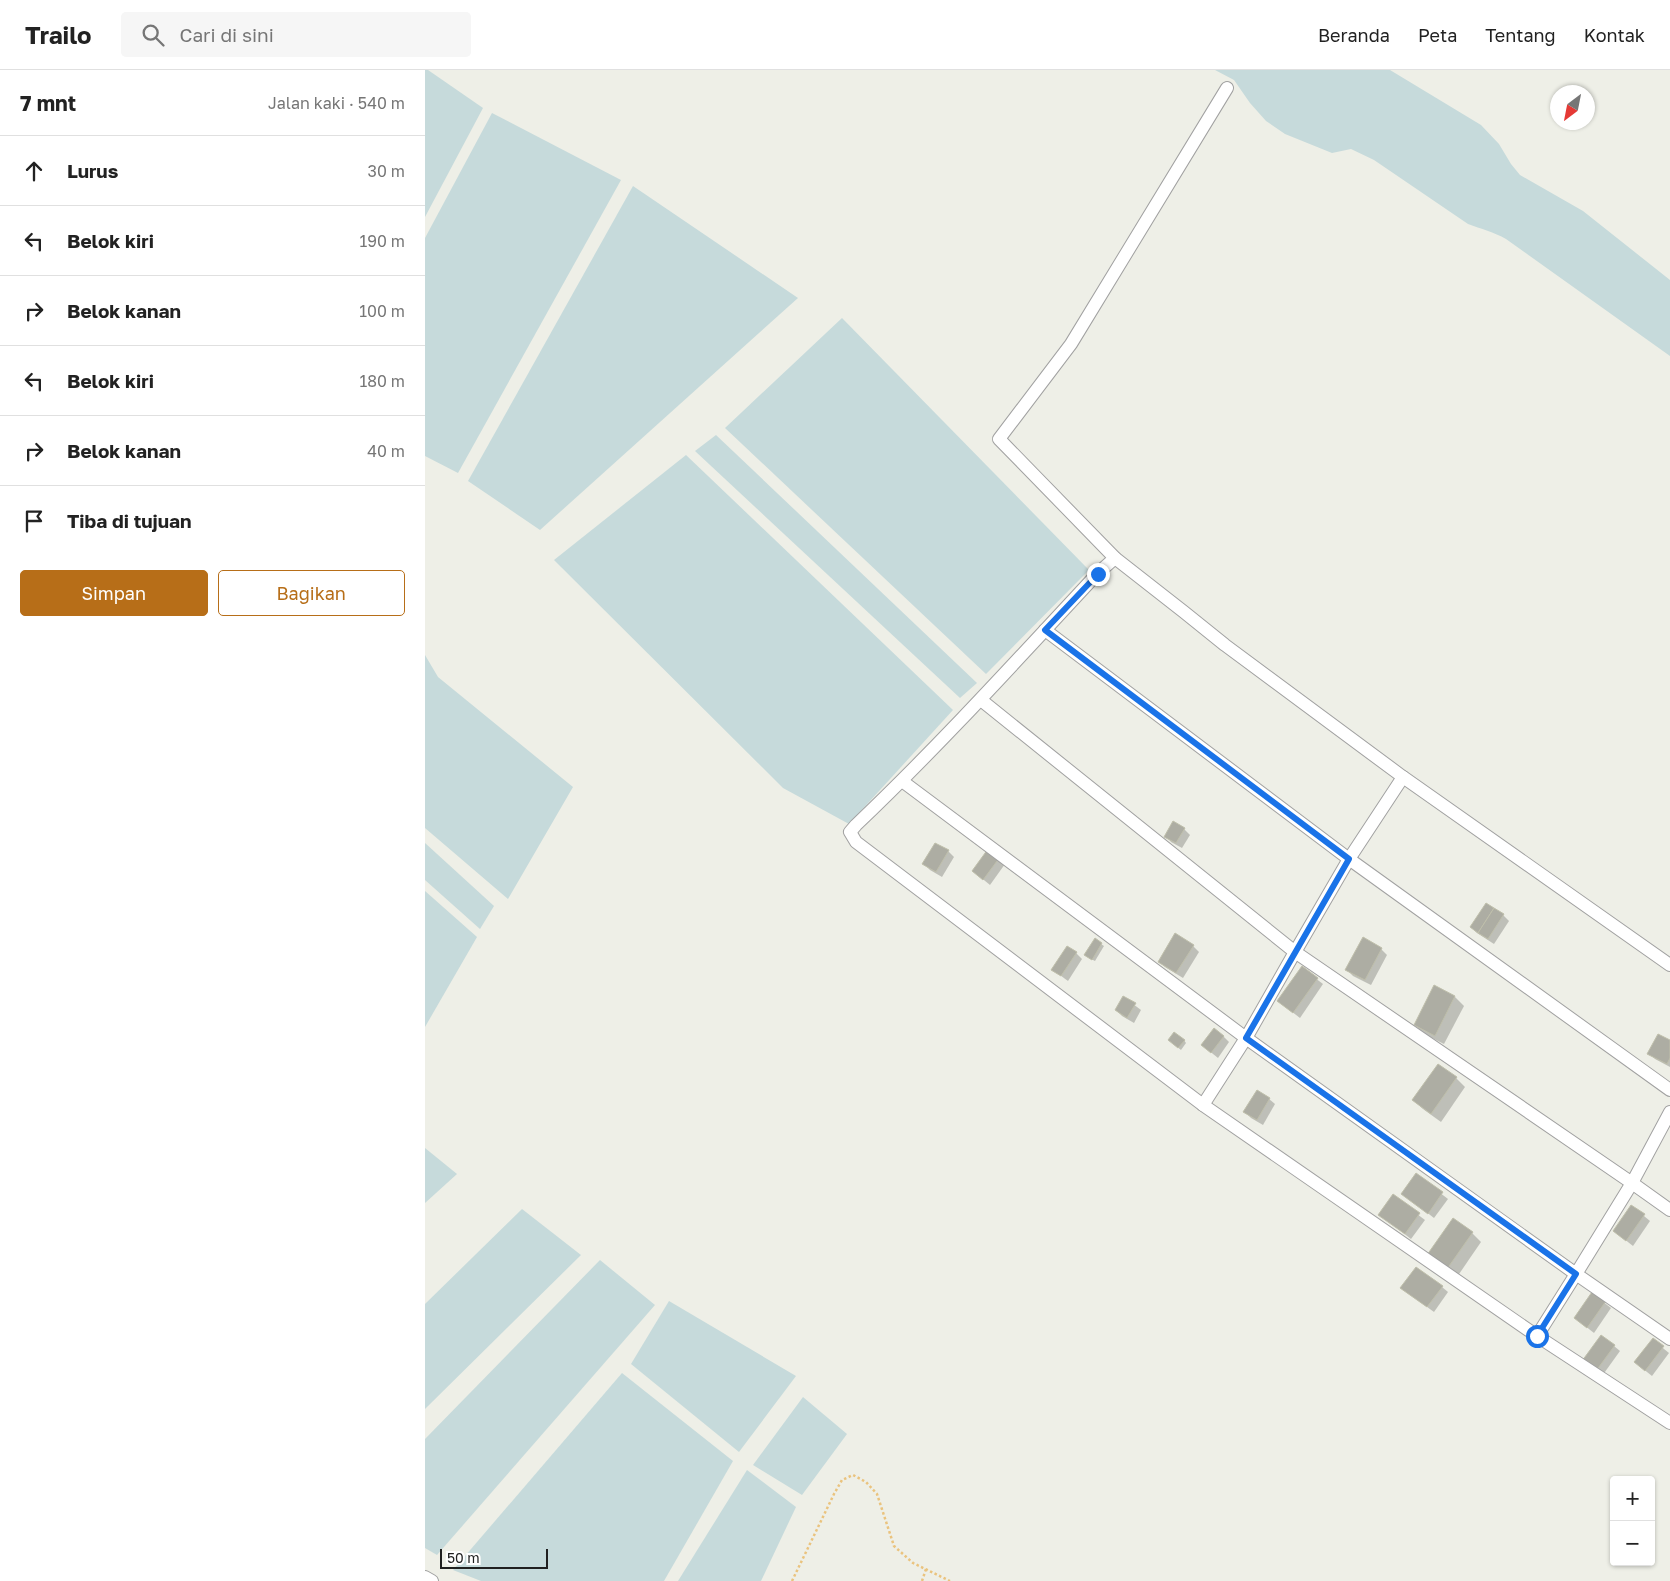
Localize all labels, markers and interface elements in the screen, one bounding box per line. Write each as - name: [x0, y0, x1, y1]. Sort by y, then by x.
- search box: [121, 12, 471, 57]
- text: Trailo: [25, 20, 91, 49]
- icon: search: [139, 21, 167, 49]
- text: Cari di sini: [179, 23, 274, 46]
- text: Beranda: [1318, 24, 1390, 46]
- text: Peta: [1418, 24, 1457, 46]
- text: Tentang: [1485, 24, 1556, 46]
- text: Kontak: [1584, 24, 1645, 46]
- north arrow: [1550, 85, 1595, 130]
- text: 7 mnt: [20, 90, 76, 116]
- text: Jalan kaki · 540 m: [268, 93, 405, 113]
- icon: ahead: [20, 157, 48, 185]
- text: Lurus: [67, 159, 118, 182]
- text: 30 m: [368, 161, 405, 181]
- icon: left: [20, 227, 48, 255]
- text: Belok kiri: [67, 229, 154, 252]
- text: 190 m: [359, 231, 405, 251]
- icon: right: [20, 297, 48, 325]
- text: Belok kanan: [67, 299, 181, 322]
- text: 100 m: [359, 301, 405, 321]
- icon: left: [20, 367, 48, 395]
- text: Belok kiri: [67, 369, 154, 392]
- text: 180 m: [359, 371, 405, 391]
- icon: right: [20, 437, 48, 465]
- text: Belok kanan: [67, 439, 181, 462]
- text: 40 m: [367, 441, 405, 461]
- icon: arrive: [20, 507, 48, 535]
- text: Tiba di tujuan: [67, 509, 192, 532]
- route end: [1087, 563, 1110, 586]
- button: Simpan: [20, 570, 208, 616]
- button: Bagikan: [218, 570, 405, 616]
- route start: [1526, 1325, 1549, 1348]
- map controls: [1610, 1476, 1655, 1566]
- button: +: [1610, 1476, 1655, 1521]
- button: −: [1610, 1521, 1655, 1566]
- scale bar: [440, 1546, 547, 1569]
- text: 50 m: [447, 1549, 480, 1566]

